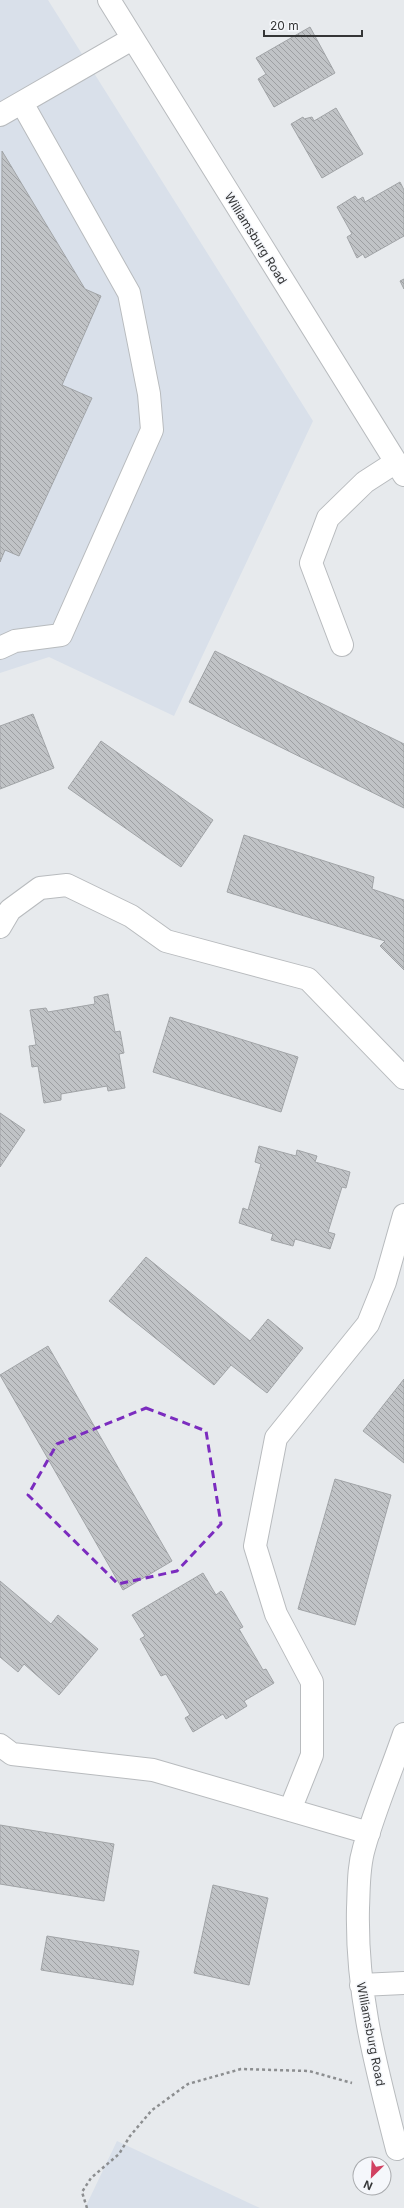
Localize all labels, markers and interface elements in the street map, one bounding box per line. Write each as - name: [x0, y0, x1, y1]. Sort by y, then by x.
- scale bar: [264, 12, 362, 38]
- text: 20 m: [270, 18, 299, 33]
- street label: Williamsburg Road: [222, 189, 290, 287]
- street label: Williamsburg Road: [354, 1981, 388, 2087]
- north arrow: [352, 2156, 392, 2196]
- text: N: [361, 2177, 375, 2193]

